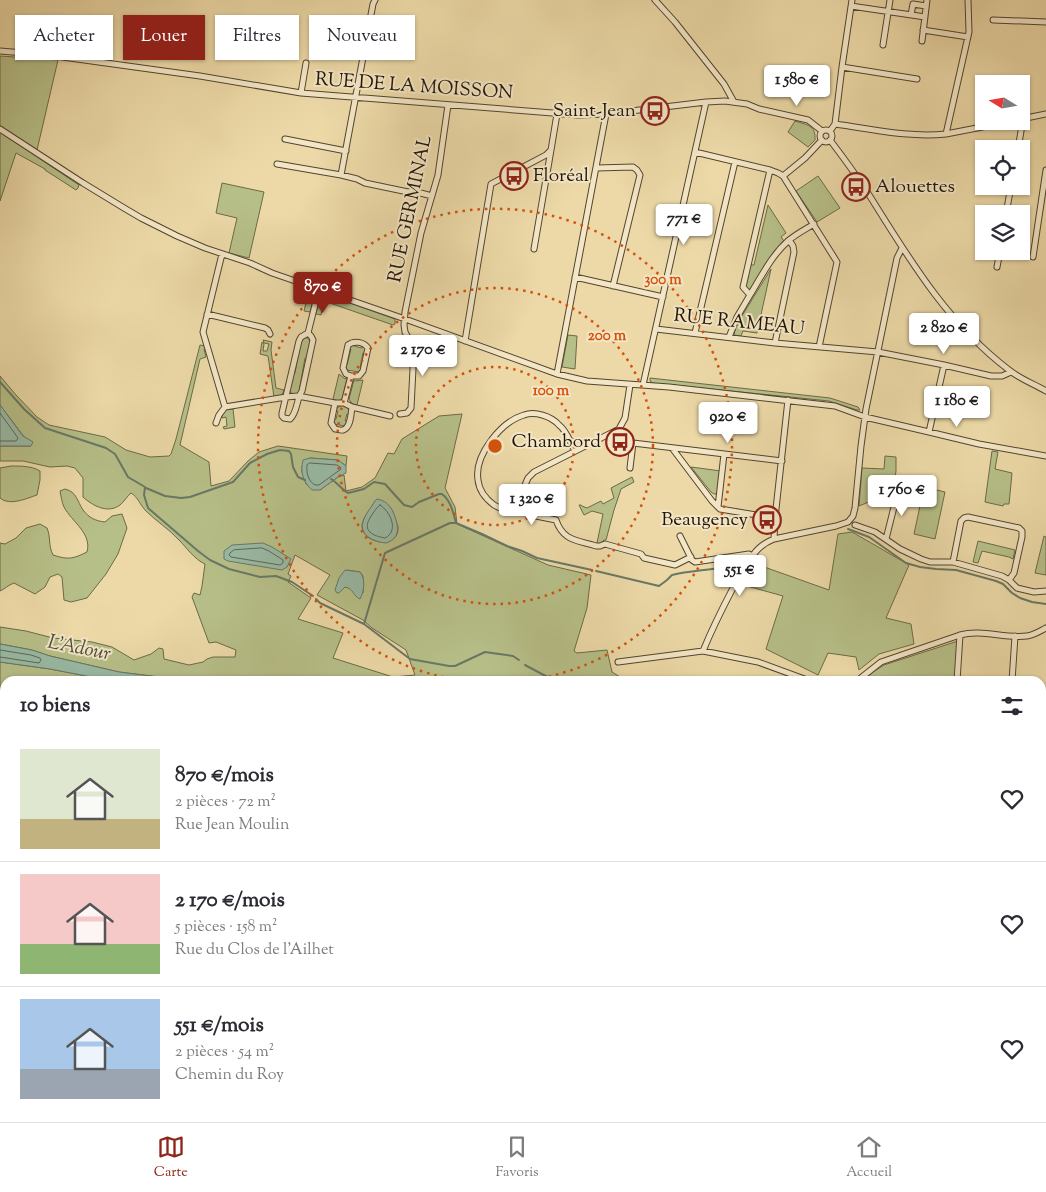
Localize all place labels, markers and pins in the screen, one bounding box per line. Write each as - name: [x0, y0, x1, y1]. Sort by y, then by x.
- pin: 1 580 €: [751, 64, 843, 107]
- bus stop icon: Saint-Jean: [640, 96, 670, 126]
- place label: Saint-Jean: [553, 98, 636, 125]
- bus stop icon: Floréal: [499, 161, 529, 191]
- place label: Floréal: [533, 163, 589, 190]
- bus stop icon: Alouettes: [841, 172, 871, 202]
- place label: Alouettes: [875, 174, 955, 201]
- pin: 771 €: [649, 204, 719, 246]
- pin: 870 €: [288, 272, 358, 314]
- pin: 2 820 €: [898, 312, 990, 355]
- pin: 2 170 €: [377, 334, 469, 377]
- pin: 1 180 €: [911, 386, 1003, 428]
- pin: 920 €: [693, 402, 763, 444]
- bus stop icon: Chambord: [605, 427, 635, 457]
- place label: Chambord: [512, 429, 601, 456]
- centre of rings: [486, 437, 504, 455]
- pin: 1 760 €: [856, 474, 948, 517]
- pin: 1 320 €: [486, 484, 578, 526]
- bus stop icon: Beaugency: [752, 505, 782, 535]
- place label: Beaugency: [661, 507, 749, 534]
- pin: 551 €: [705, 554, 775, 597]

